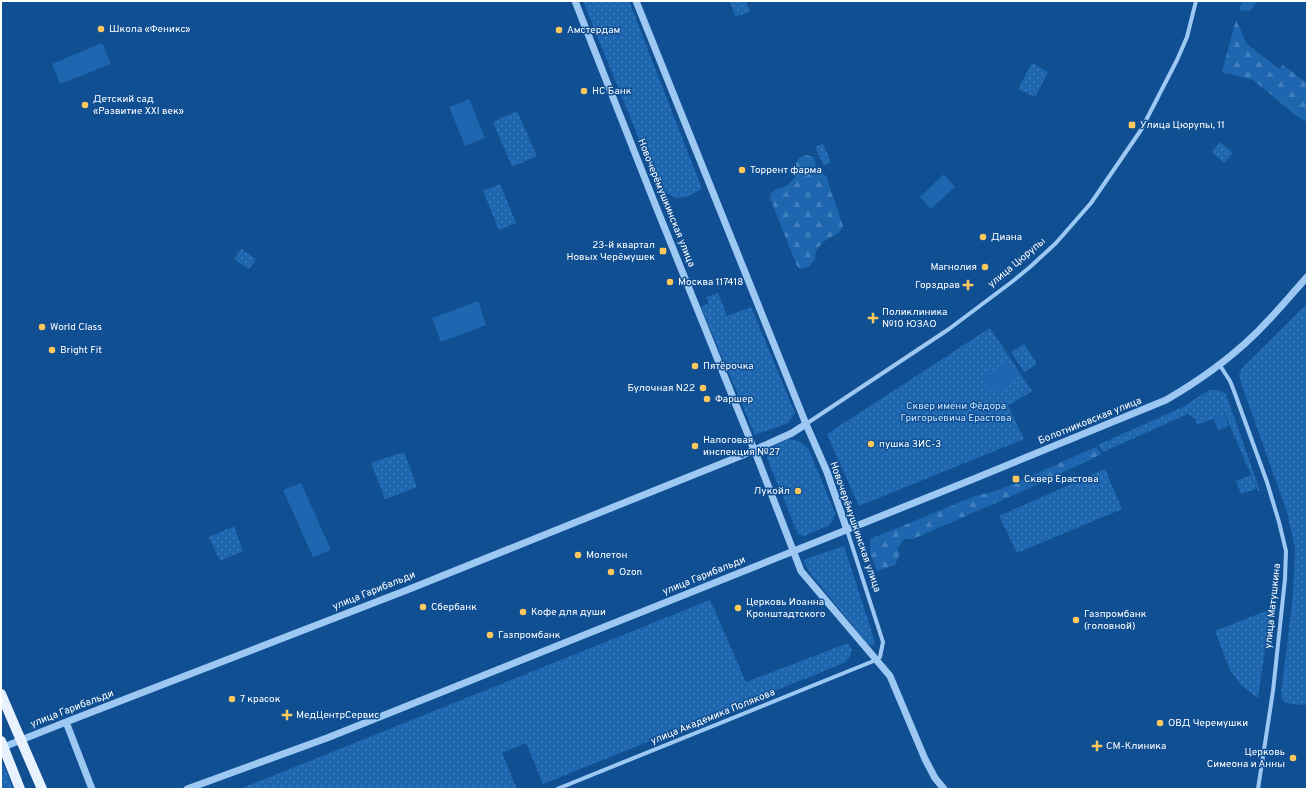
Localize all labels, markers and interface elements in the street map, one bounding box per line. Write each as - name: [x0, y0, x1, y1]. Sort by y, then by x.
- place label: Школа «Феникс»: [109, 23, 191, 36]
- marker: Школа «Феникс»: [96, 24, 106, 34]
- place label: Амстердам: [567, 24, 620, 37]
- marker: Амстердам: [554, 25, 564, 35]
- place label: НС Банк: [592, 85, 632, 98]
- marker: НС Банк: [579, 86, 589, 96]
- place label: Детский сад «Развитие XXI век»: [93, 93, 184, 118]
- marker: Детский сад «Развитие XXI век»: [80, 100, 90, 110]
- place label: Улица Цюрупы, 11: [1140, 119, 1225, 132]
- marker: Улица Цюрупы, 11: [1127, 120, 1137, 130]
- street label: Новочерёмушкинская улица: [634, 137, 698, 269]
- place label: Торрент фарма: [750, 164, 822, 177]
- marker: Торрент фарма: [737, 165, 747, 175]
- place label: Диана: [991, 231, 1022, 244]
- marker: Диана: [978, 232, 988, 242]
- street label: улица Цюрупы: [985, 235, 1049, 291]
- place label: 23-й квартал Новых Черёмушек: [566, 239, 655, 264]
- marker: 23-й квартал Новых Черёмушек: [658, 246, 668, 256]
- place label: Магнолия: [930, 261, 977, 274]
- marker: Магнолия: [980, 262, 990, 272]
- place label: Москва 117418: [678, 276, 743, 289]
- marker: Москва 117418: [665, 277, 675, 287]
- place label: Горздрав: [915, 279, 960, 292]
- marker: Горздрав: [963, 280, 973, 290]
- place label: Поликлиника №10 ЮЗАО: [882, 306, 947, 331]
- marker: Поликлиника №10 ЮЗАО: [867, 312, 879, 324]
- place label: World Class: [50, 321, 102, 334]
- marker: World Class: [37, 322, 47, 332]
- place label: Bright Fit: [60, 344, 102, 357]
- marker: Bright Fit: [47, 345, 57, 355]
- place label: Пятёрочка: [703, 360, 754, 373]
- marker: Пятёрочка: [690, 361, 700, 371]
- place label: Булочная N22: [627, 382, 695, 395]
- marker: Булочная N22: [698, 383, 708, 393]
- place label: Фаршер: [715, 393, 753, 406]
- marker: Фаршер: [702, 394, 712, 404]
- street label: Болотниковская улица: [1036, 394, 1144, 448]
- park label: Сквер имени Фёдора Григорьевича Ерастова: [901, 400, 1011, 425]
- place label: Налоговая инспекция №27: [703, 434, 780, 459]
- place label: пушка ЗИС-3: [879, 438, 941, 451]
- marker: пушка ЗИС-3: [866, 439, 876, 449]
- marker: Налоговая инспекция №27: [690, 441, 700, 451]
- street label: Новочерёмушкинская улица: [827, 460, 883, 594]
- place label: Сквер Ерастова: [1024, 473, 1098, 486]
- marker: Сквер Ерастова: [1011, 474, 1021, 484]
- place label: Лукойл: [754, 485, 790, 498]
- marker: Лукойл: [793, 486, 803, 496]
- place label: Молетон: [586, 549, 627, 562]
- marker: Молетон: [573, 550, 583, 560]
- street label: улица Гарибальди: [661, 553, 747, 599]
- street label: улица Матушкина: [1262, 563, 1284, 649]
- place label: Ozon: [619, 566, 642, 579]
- marker: Ozon: [606, 567, 616, 577]
- street label: улица Гарибальди: [331, 568, 417, 614]
- place label: Церковь Иоанна Кронштадтского: [746, 596, 826, 621]
- place label: Сбербанк: [431, 601, 477, 614]
- marker: Сбербанк: [418, 602, 428, 612]
- marker: Церковь Иоанна Кронштадтского: [733, 603, 743, 613]
- place label: Кофе для души: [531, 606, 606, 619]
- marker: Кофе для души: [518, 607, 528, 617]
- place label: Газпромбанк (головной): [1084, 608, 1147, 633]
- marker: Газпромбанк (головной): [1071, 615, 1081, 625]
- place label: Газпромбанк: [498, 629, 561, 642]
- marker: Газпромбанк: [485, 630, 495, 640]
- street label: улица Академика Полякова: [649, 686, 777, 748]
- street label: улица Гарибальди: [28, 687, 116, 731]
- place label: 7 красок: [240, 693, 281, 706]
- marker: 7 красок: [227, 694, 237, 704]
- marker: МедЦентрСервис: [281, 709, 293, 721]
- place label: МедЦентрСервис: [296, 709, 379, 722]
- place label: ОВД Черемушки: [1168, 717, 1248, 730]
- marker: ОВД Черемушки: [1155, 718, 1165, 728]
- marker: СМ-Клиника: [1091, 740, 1103, 752]
- place label: СМ-Клиника: [1106, 740, 1166, 753]
- place label: Церковь Симеона и Анны: [1207, 746, 1285, 771]
- marker: Церковь Симеона и Анны: [1288, 753, 1298, 763]

